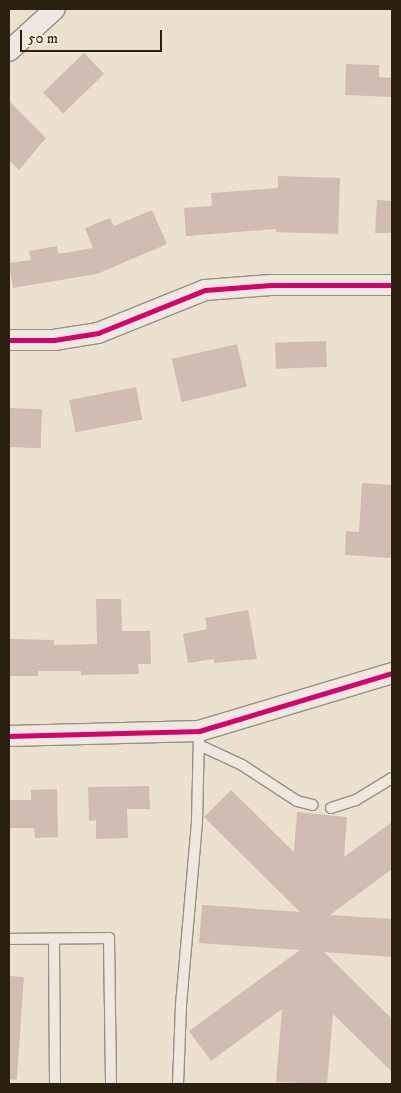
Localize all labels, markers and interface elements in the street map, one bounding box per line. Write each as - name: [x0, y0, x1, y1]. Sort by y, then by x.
- scale bar: [22, 20, 165, 52]
- text: 50 m: [28, 29, 58, 48]

